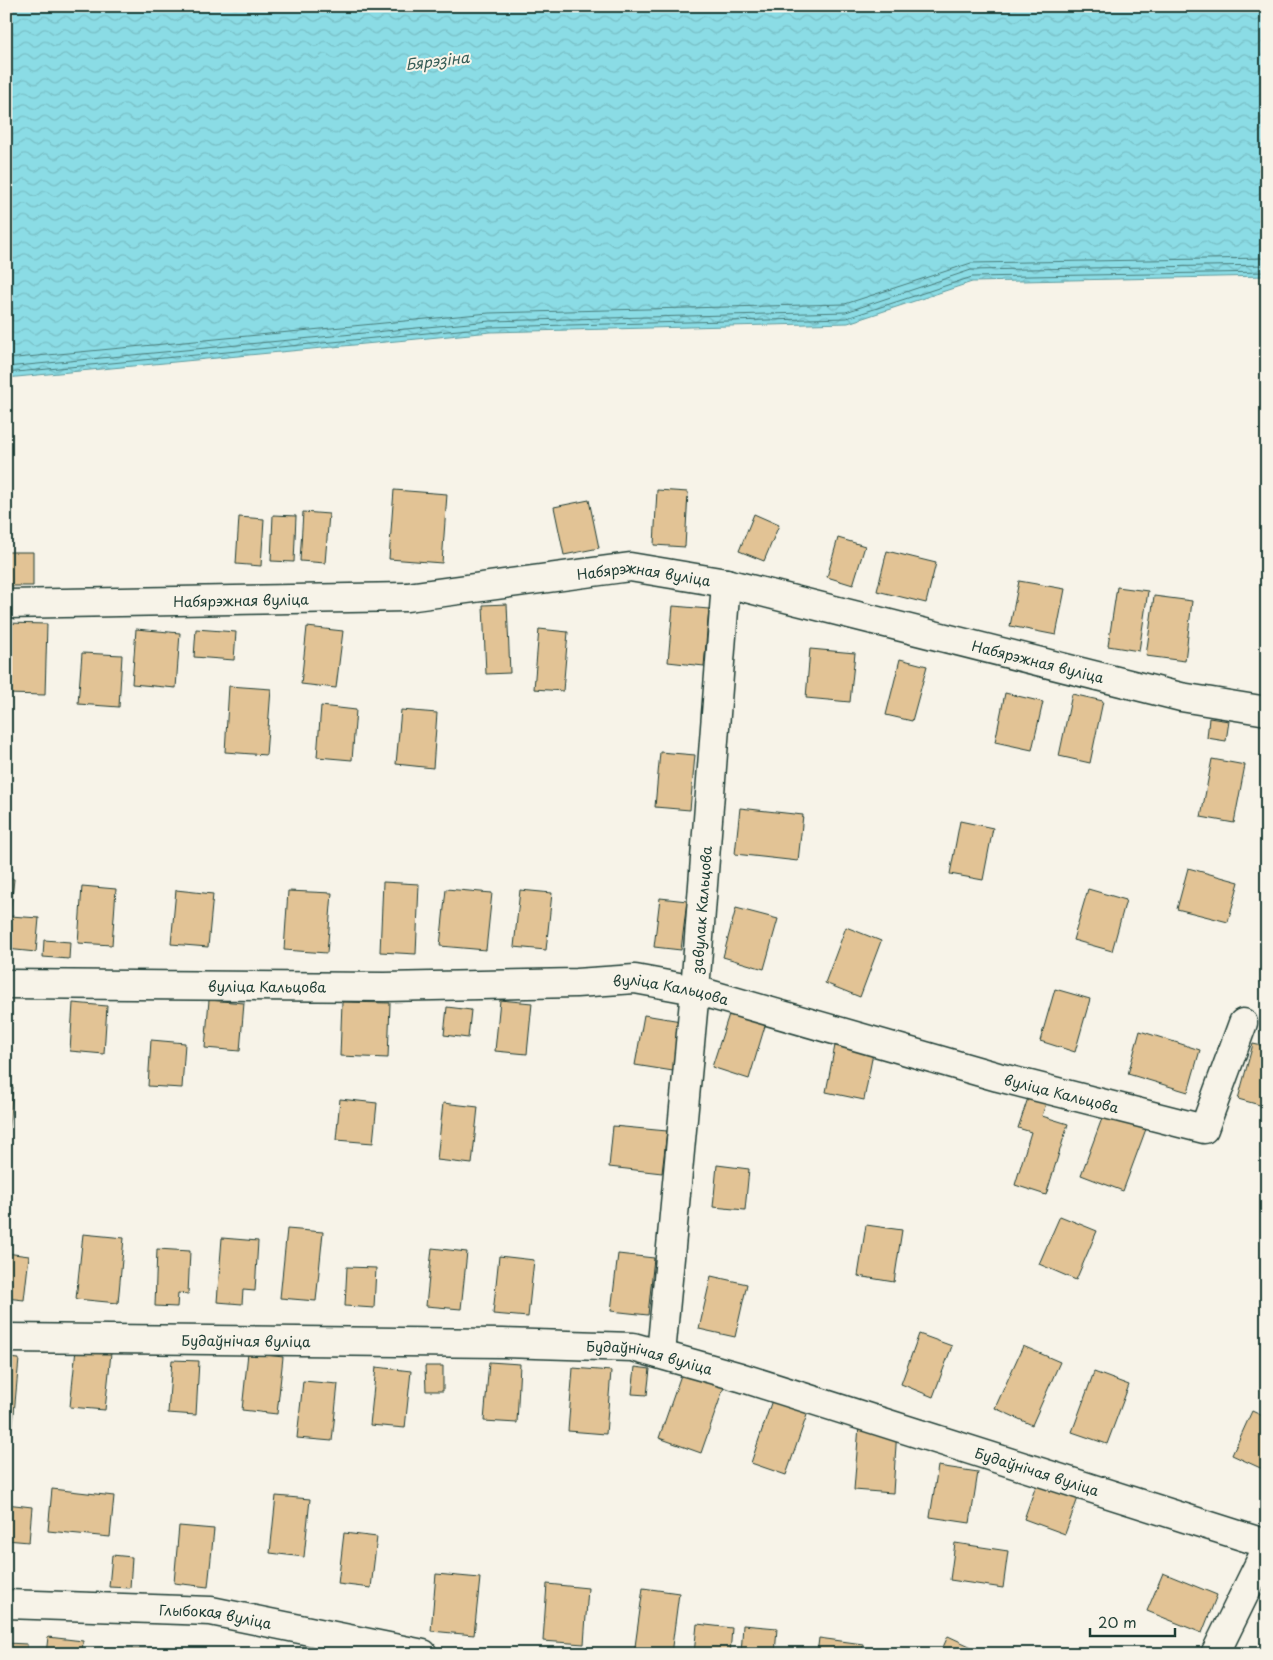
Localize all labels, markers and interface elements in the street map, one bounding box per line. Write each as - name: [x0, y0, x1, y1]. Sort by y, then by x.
- water label: Бярэзіна: [404, 45, 471, 75]
- street label: Набярэжная вуліца: [575, 556, 713, 591]
- street label: Набярэжная вуліца: [173, 588, 309, 612]
- street label: Набярэжная вуліца: [970, 634, 1107, 688]
- street label: завулак Кальцова: [686, 845, 716, 975]
- street label: вуліца Кальцова: [612, 968, 732, 1010]
- street label: вуліца Кальцова: [208, 975, 326, 997]
- street label: вуліца Кальцова: [1002, 1068, 1122, 1118]
- street label: Будаўнічая вуліца: [181, 1329, 311, 1352]
- street label: Будаўнічая вуліца: [586, 1335, 716, 1380]
- street label: Будаўнічая вуліца: [972, 1442, 1102, 1501]
- street label: Глыбокая вуліца: [158, 1599, 274, 1634]
- scale bar: [1090, 1605, 1176, 1637]
- text: 20 m: [1098, 1610, 1137, 1633]

